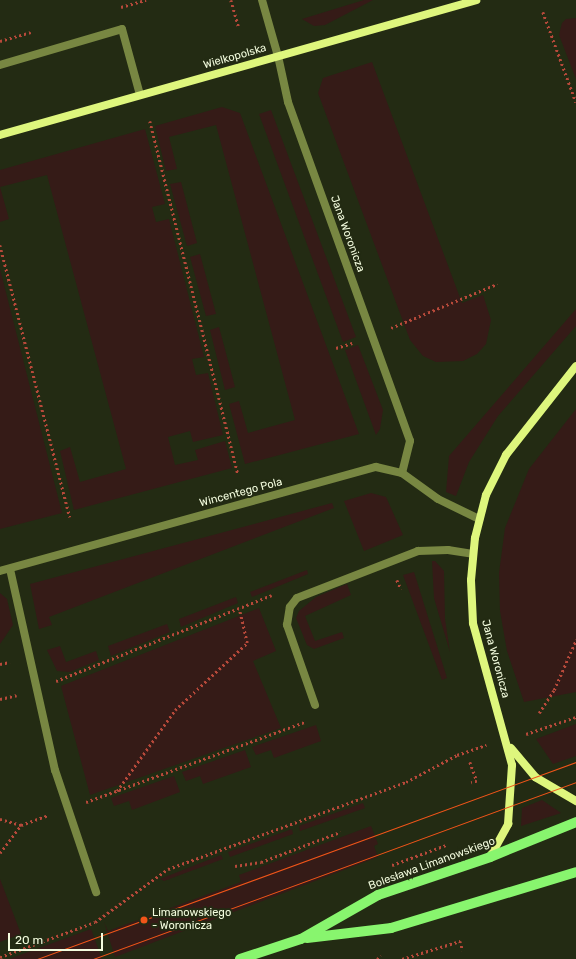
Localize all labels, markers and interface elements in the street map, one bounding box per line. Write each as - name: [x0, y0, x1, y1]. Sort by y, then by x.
- street label: Wielkopolska: [202, 42, 268, 72]
- street label: Jana Woronicza: [327, 194, 367, 274]
- street label: Wincentego Pola: [198, 476, 284, 510]
- street label: Jana Woronicza: [478, 618, 512, 700]
- street label: Bolesława Limanowskiego: [367, 835, 497, 893]
- place label: Limanowskiego - Woronicza: [152, 907, 231, 933]
- marker: Limanowskiego - Woronicza: [139, 915, 149, 925]
- scale bar: [10, 925, 105, 951]
- text: 20 m: [15, 933, 43, 947]

